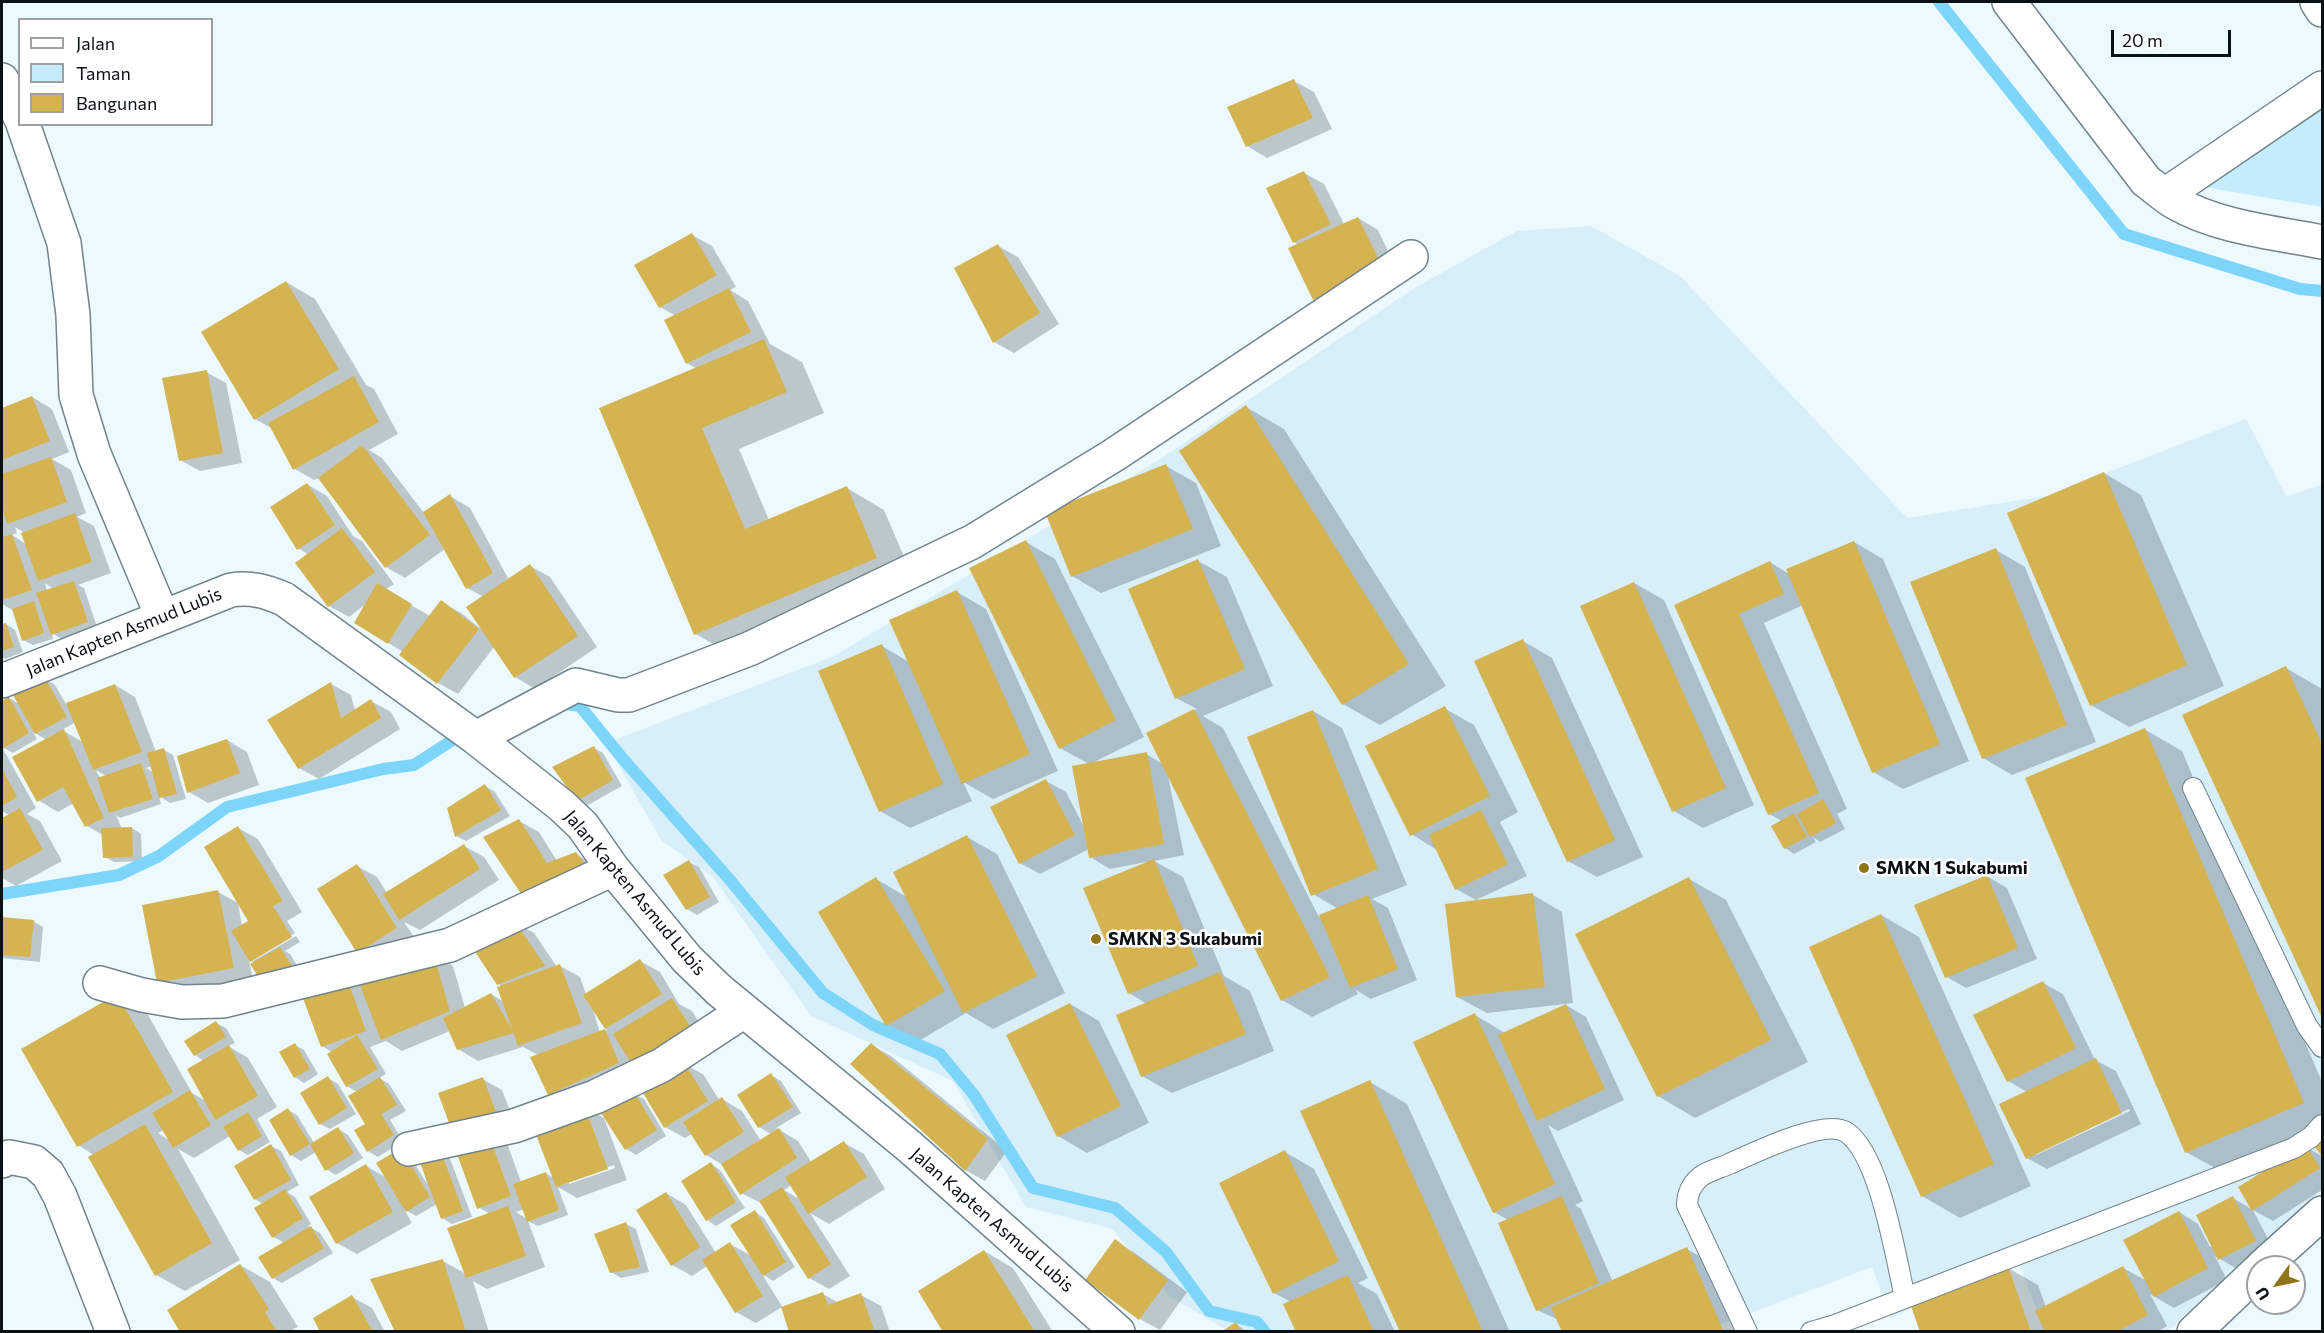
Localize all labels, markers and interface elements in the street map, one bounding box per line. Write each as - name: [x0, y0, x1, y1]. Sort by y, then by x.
- legend: [18, 18, 213, 126]
- scale bar: [2114, 18, 2234, 56]
- text: 20 m: [2122, 29, 2163, 51]
- text: Jalan: [76, 32, 115, 54]
- text: Taman: [76, 62, 131, 84]
- text: Bangunan: [76, 92, 157, 114]
- street label: Jalan Kapten Asmud Lubis: [23, 583, 225, 681]
- street label: Jalan Kapten Asmud Lubis: [560, 806, 710, 980]
- place label: SMKN 1 Sukabumi: [1876, 857, 2028, 879]
- marker: SMKN 1 Sukabumi: [1857, 861, 1871, 875]
- place label: SMKN 3 Sukabumi: [1108, 928, 1262, 950]
- marker: SMKN 3 Sukabumi: [1089, 932, 1103, 946]
- street label: Jalan Kapten Asmud Lubis: [906, 1143, 1078, 1297]
- north arrow: [2246, 1255, 2306, 1315]
- text: U: [2251, 1284, 2273, 1304]

